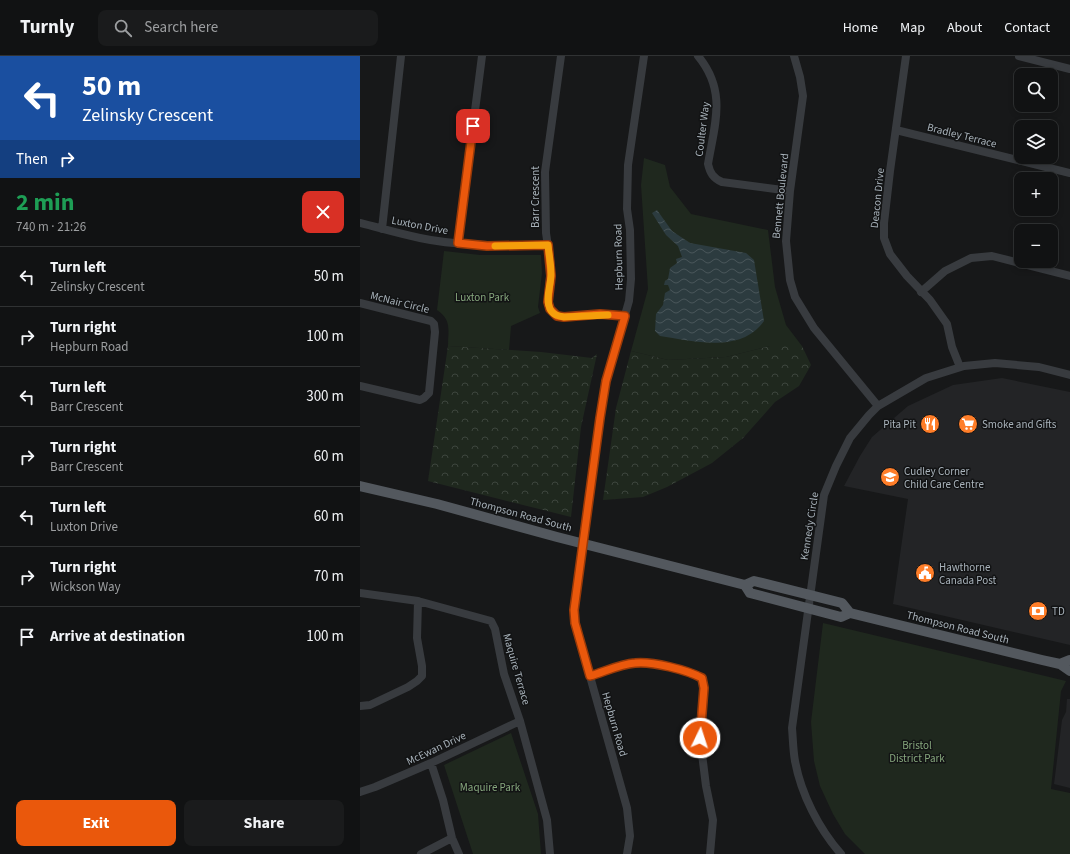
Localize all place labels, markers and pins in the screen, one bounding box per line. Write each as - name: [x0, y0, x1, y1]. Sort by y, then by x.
- pin: [456, 109, 490, 143]
- restaurant icon: Pita Pit: [919, 413, 941, 435]
- supermarket icon: Smoke and Gifts: [957, 413, 979, 435]
- place label: Pita Pit: [883, 417, 916, 432]
- place label: Smoke and Gifts: [982, 417, 1057, 432]
- place label: Cudley Corner Child Care Centre: [904, 464, 984, 492]
- school or university icon: Cudley Corner Child Care Centre: [879, 466, 901, 488]
- place label: Hawthorne Canada Post: [939, 560, 997, 588]
- public building icon: Hawthorne Canada Post: [914, 562, 936, 584]
- bank icon: TD: [1027, 600, 1049, 622]
- place label: TD: [1052, 604, 1065, 619]

